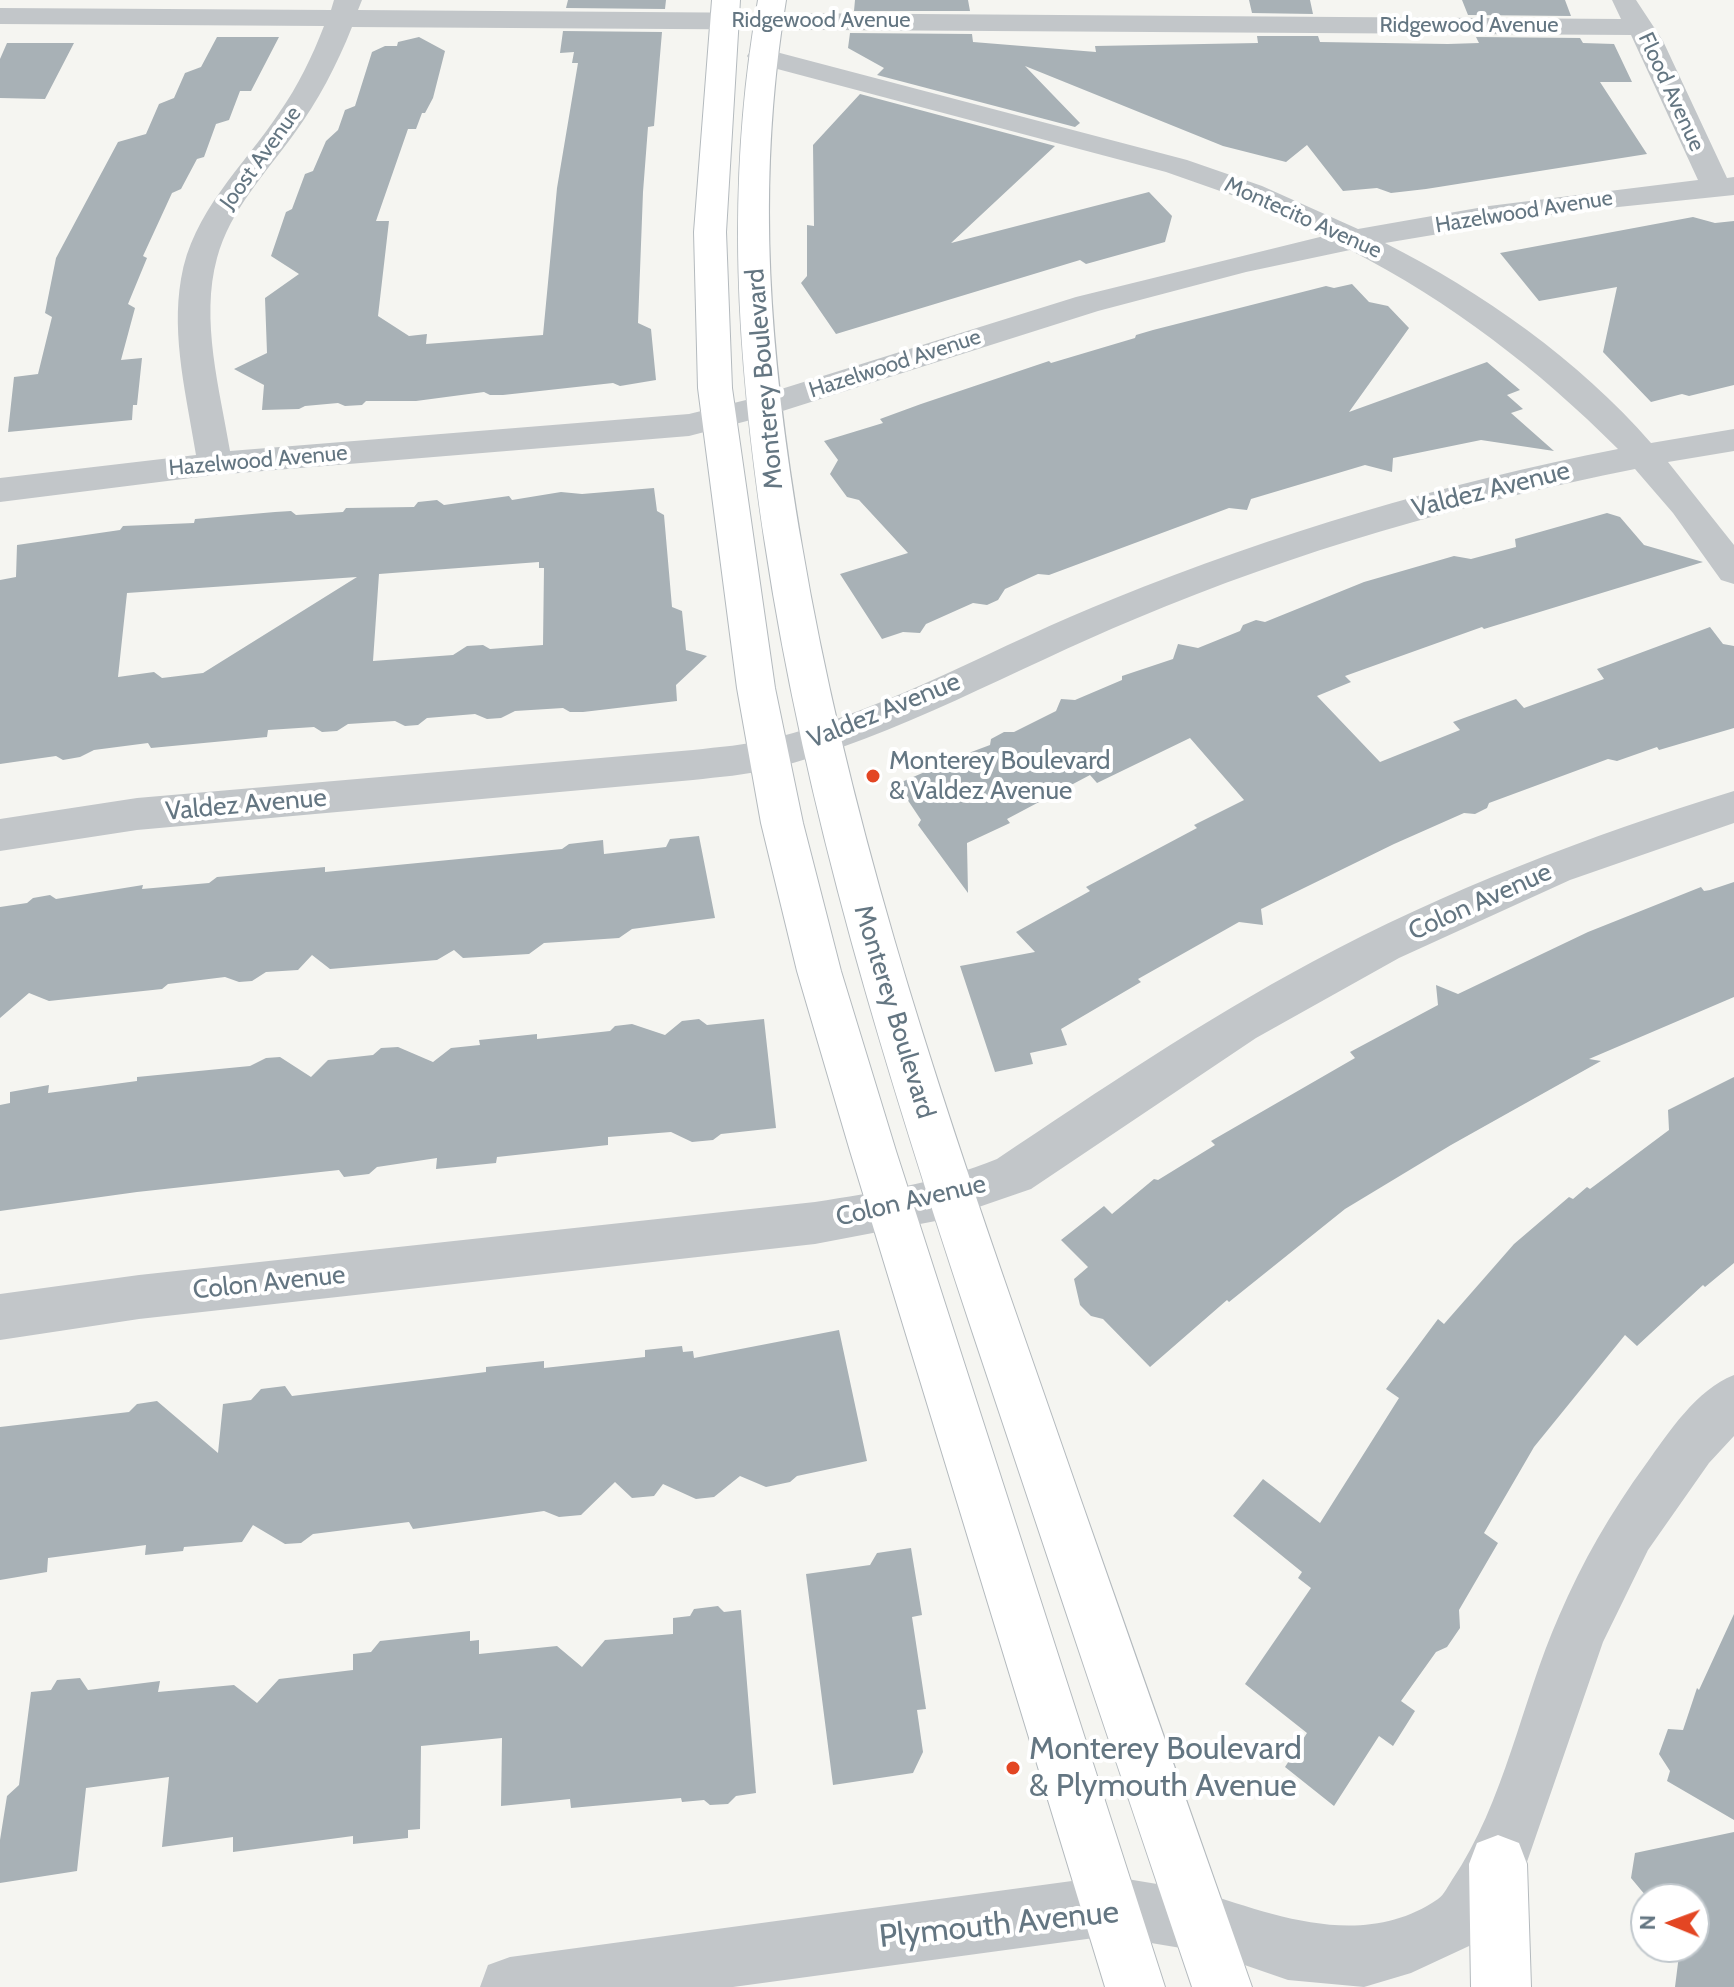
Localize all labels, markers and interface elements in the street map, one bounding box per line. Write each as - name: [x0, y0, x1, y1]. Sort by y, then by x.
- street label: Ridgewood Avenue: [731, 8, 911, 34]
- street label: Ridgewood Avenue: [1379, 13, 1559, 39]
- street label: Flood Avenue: [1632, 29, 1710, 155]
- street label: Joost Avenue: [215, 101, 307, 215]
- street label: Montecito Avenue: [1220, 172, 1386, 264]
- street label: Hazelwood Avenue: [1433, 185, 1615, 239]
- street label: Monterey Boulevard: [740, 267, 790, 491]
- street label: Hazelwood Avenue: [806, 324, 984, 404]
- street label: Hazelwood Avenue: [168, 440, 348, 482]
- street label: Valdez Avenue: [1409, 455, 1573, 525]
- street label: Valdez Avenue: [803, 666, 965, 756]
- place label: Monterey Boulevard & Valdez Avenue: [889, 745, 1111, 806]
- marker: Monterey Boulevard & Valdez Avenue: [864, 767, 882, 785]
- street label: Valdez Avenue: [164, 782, 328, 828]
- street label: Colon Avenue: [1404, 857, 1556, 947]
- street label: Monterey Boulevard: [847, 902, 941, 1122]
- street label: Colon Avenue: [833, 1169, 989, 1233]
- street label: Colon Avenue: [191, 1259, 347, 1307]
- place label: Monterey Boulevard & Plymouth Avenue: [1029, 1731, 1302, 1806]
- marker: Monterey Boulevard & Plymouth Avenue: [1004, 1759, 1022, 1777]
- north arrow: [1630, 1883, 1710, 1963]
- street label: Plymouth Avenue: [877, 1893, 1121, 1957]
- text: N: [1634, 1915, 1661, 1931]

